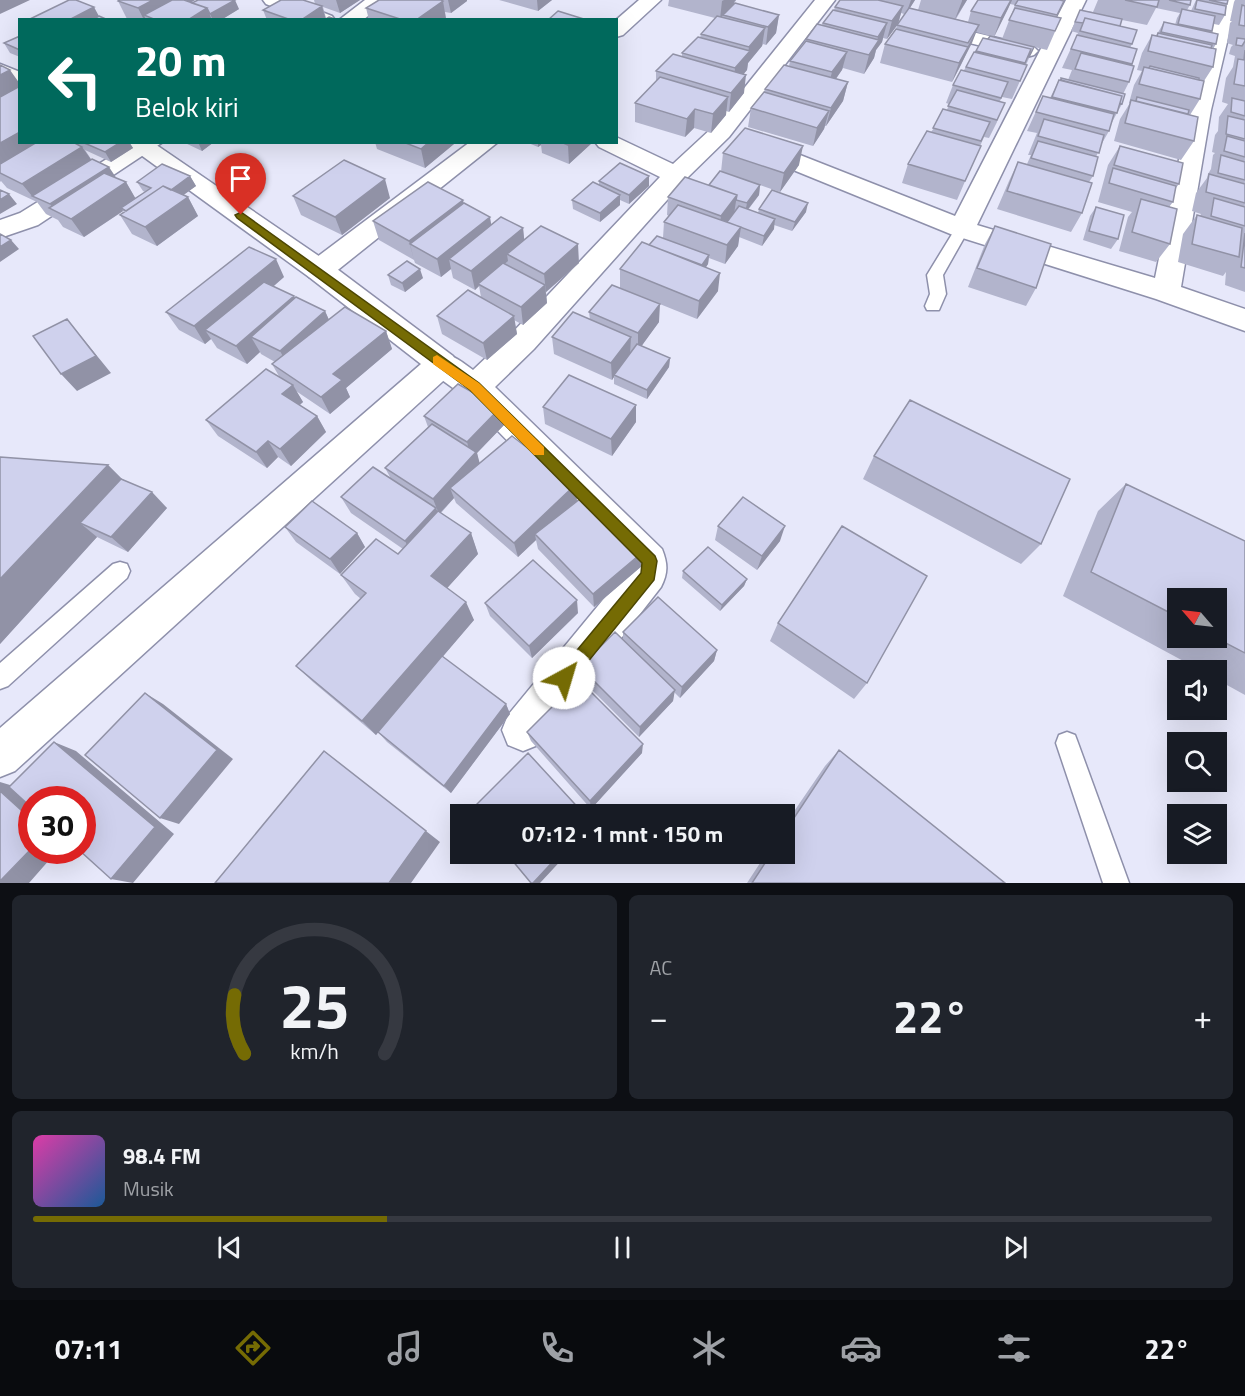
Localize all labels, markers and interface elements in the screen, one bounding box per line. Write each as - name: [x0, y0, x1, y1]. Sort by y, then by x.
- text: 20 m: [135, 28, 227, 92]
- icon: left: [36, 42, 114, 120]
- text: Belok kiri: [135, 86, 239, 127]
- pin: [215, 153, 266, 215]
- icon: arrive: [224, 162, 257, 195]
- north arrow: [1167, 588, 1227, 648]
- map controls: [1167, 588, 1227, 864]
- position arrow: [532, 646, 596, 710]
- button: sound: [1167, 660, 1227, 720]
- button: search: [1167, 732, 1227, 792]
- speed limit sign: 30: [18, 786, 96, 864]
- button: layers: [1167, 804, 1227, 864]
- text: 07:12 · 1 mnt · 150 m: [522, 817, 723, 851]
- text: AC: [650, 952, 672, 983]
- text: 25: [279, 957, 349, 1052]
- text: 22°: [893, 982, 969, 1050]
- text: −: [650, 992, 668, 1042]
- text: +: [1194, 992, 1212, 1042]
- text: km/h: [290, 1035, 339, 1067]
- text: 98.4 FM: [123, 1139, 201, 1173]
- text: Musik: [123, 1173, 174, 1204]
- icon: previous: [213, 1231, 246, 1264]
- icon: pause: [606, 1231, 639, 1264]
- icon: next: [999, 1231, 1032, 1264]
- icon: directions: [232, 1327, 274, 1369]
- icon: music: [384, 1327, 426, 1369]
- icon: phone: [536, 1327, 578, 1369]
- icon: climate: [688, 1327, 730, 1369]
- icon: car: [840, 1327, 882, 1369]
- icon: filters: [993, 1327, 1035, 1369]
- text: 07:11: [55, 1328, 122, 1369]
- text: 22°: [1145, 1328, 1190, 1369]

